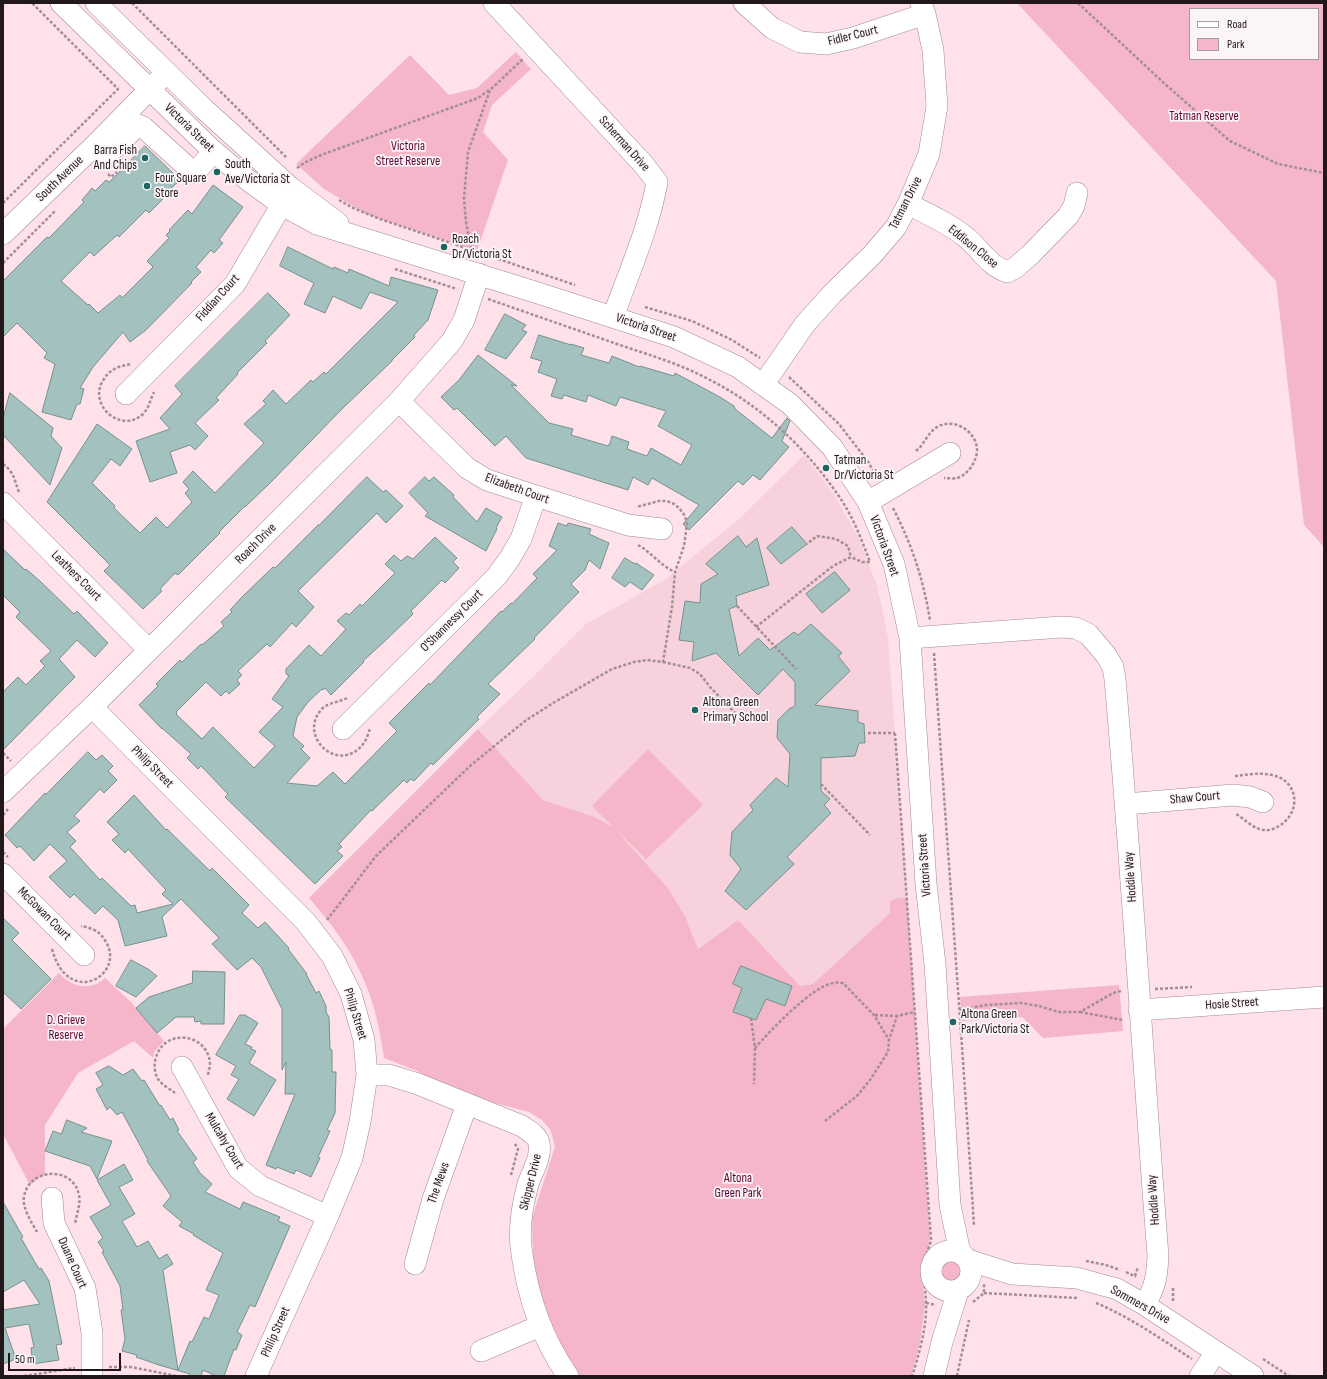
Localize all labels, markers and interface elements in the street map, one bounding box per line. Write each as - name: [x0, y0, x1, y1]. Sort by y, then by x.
- legend: [1189, 8, 1319, 60]
- text: Road: [1227, 17, 1247, 32]
- street label: Fidler Court: [826, 22, 880, 50]
- text: Park: [1227, 37, 1245, 52]
- street label: Victoria Street: [161, 100, 217, 156]
- park label: Tatman Reserve: [1169, 109, 1239, 125]
- street label: Scherman Drive: [595, 113, 653, 175]
- park label: Victoria Street Reserve: [376, 139, 440, 170]
- place label: Barra Fish And Chips: [94, 143, 137, 174]
- street label: South Avenue: [33, 153, 87, 205]
- marker: Barra Fish And Chips: [140, 153, 150, 163]
- place label: South Ave/Victoria St: [225, 157, 290, 188]
- marker: South Ave/Victoria St: [212, 167, 222, 177]
- place label: Four Square Store: [155, 171, 207, 202]
- street label: Tatman Drive: [886, 174, 926, 232]
- marker: Four Square Store: [142, 181, 152, 191]
- street label: Eddison Close: [945, 222, 1001, 272]
- place label: Roach Dr/Victoria St: [452, 232, 512, 263]
- marker: Roach Dr/Victoria St: [439, 242, 449, 252]
- street label: Fiddian Court: [193, 271, 243, 325]
- street label: Victoria Street: [614, 310, 678, 346]
- place label: Tatman Dr/Victoria St: [834, 453, 894, 484]
- marker: Tatman Dr/Victoria St: [821, 463, 831, 473]
- street label: Elizabeth Court: [483, 470, 551, 508]
- street label: Victoria Street: [866, 514, 902, 578]
- street label: Roach Drive: [232, 520, 280, 568]
- street label: Leathers Court: [48, 548, 104, 604]
- street label: O'Shannessy Court: [417, 586, 487, 656]
- place label: Altona Green Primary School: [703, 695, 768, 726]
- marker: Altona Green Primary School: [690, 705, 700, 715]
- street label: Philip Street: [128, 743, 176, 791]
- street label: Shaw Court: [1169, 788, 1221, 808]
- street label: Victoria Street: [915, 833, 935, 897]
- street label: Hoddle Way: [1121, 851, 1141, 903]
- street label: McGowan Court: [14, 884, 74, 944]
- street label: Philip Street: [340, 986, 370, 1042]
- street label: Hosie Street: [1205, 994, 1259, 1014]
- place label: Altona Green Park/Victoria St: [961, 1007, 1030, 1038]
- park label: D. Grieve Reserve: [47, 1013, 85, 1044]
- marker: Altona Green Park/Victoria St: [948, 1017, 958, 1027]
- street label: Mulcahy Court: [201, 1110, 247, 1172]
- street label: Skipper Drive: [516, 1152, 546, 1212]
- street label: The Mews: [425, 1160, 453, 1206]
- park label: Altona Green Park: [714, 1171, 762, 1202]
- street label: Hoddle Way: [1144, 1174, 1164, 1226]
- street label: Duane Court: [54, 1235, 90, 1291]
- street label: Sommers Drive: [1107, 1282, 1173, 1328]
- street label: Philip Street: [258, 1304, 294, 1360]
- scale bar: [10, 1345, 123, 1371]
- text: 50 m: [15, 1352, 35, 1367]

